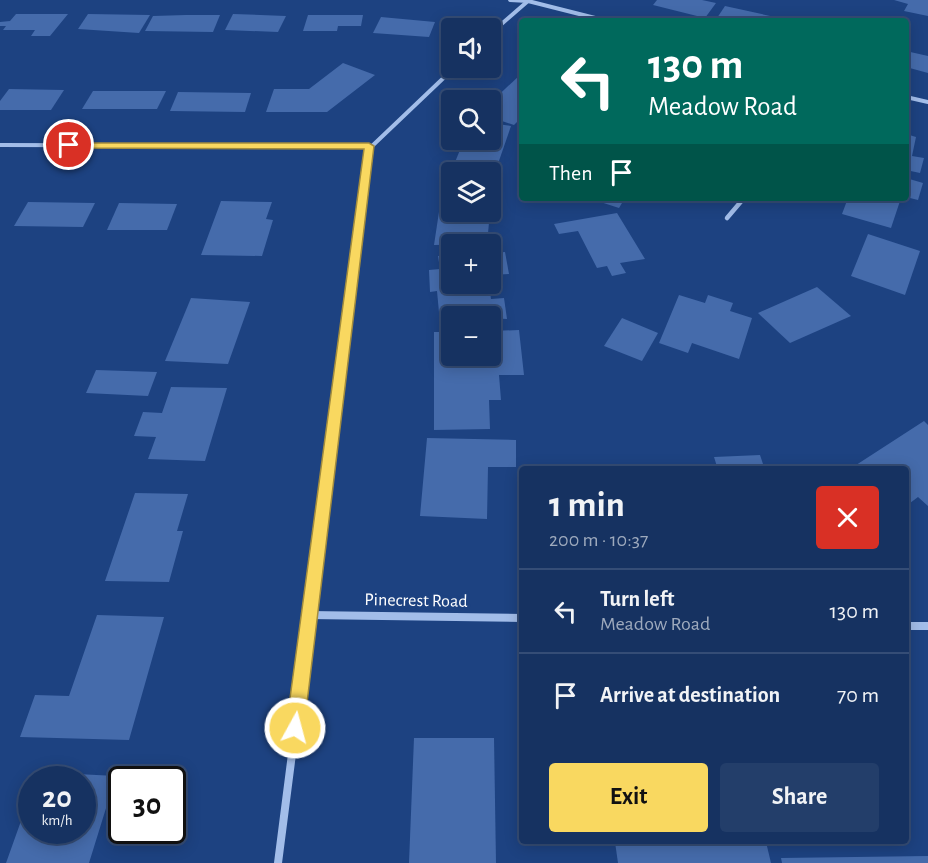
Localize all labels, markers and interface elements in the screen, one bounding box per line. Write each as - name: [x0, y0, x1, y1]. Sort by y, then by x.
- map controls: [441, 18, 501, 366]
- button: sound: [441, 18, 501, 78]
- icon: left: [549, 42, 627, 120]
- text: 130 m: [648, 44, 743, 86]
- button: search: [441, 90, 501, 150]
- text: Meadow Road: [648, 93, 797, 120]
- pin: [43, 119, 94, 170]
- icon: arrive: [52, 128, 85, 161]
- icon: arrive: [605, 156, 638, 189]
- button: layers: [441, 162, 501, 222]
- text: Then: [549, 162, 593, 184]
- button: +: [441, 234, 501, 294]
- button: −: [441, 306, 501, 366]
- button: close: [816, 486, 879, 549]
- text: 1 min: [549, 487, 625, 523]
- text: 200 m · 10:37: [549, 530, 648, 550]
- text: Turn left: [600, 588, 674, 610]
- street label: Pinecrest Road: [364, 591, 468, 611]
- icon: left: [549, 595, 582, 628]
- text: 130 m: [830, 600, 879, 622]
- text: Meadow Road: [600, 614, 710, 634]
- icon: arrive: [549, 679, 582, 712]
- text: Arrive at destination: [600, 684, 780, 706]
- text: 70 m: [837, 684, 879, 706]
- position arrow: [263, 696, 327, 760]
- button: Exit: [549, 763, 708, 832]
- button: Share: [720, 763, 879, 832]
- speed limit sign: 30: [108, 766, 186, 844]
- text: 20: [42, 783, 72, 813]
- text: km/h: [42, 813, 72, 828]

